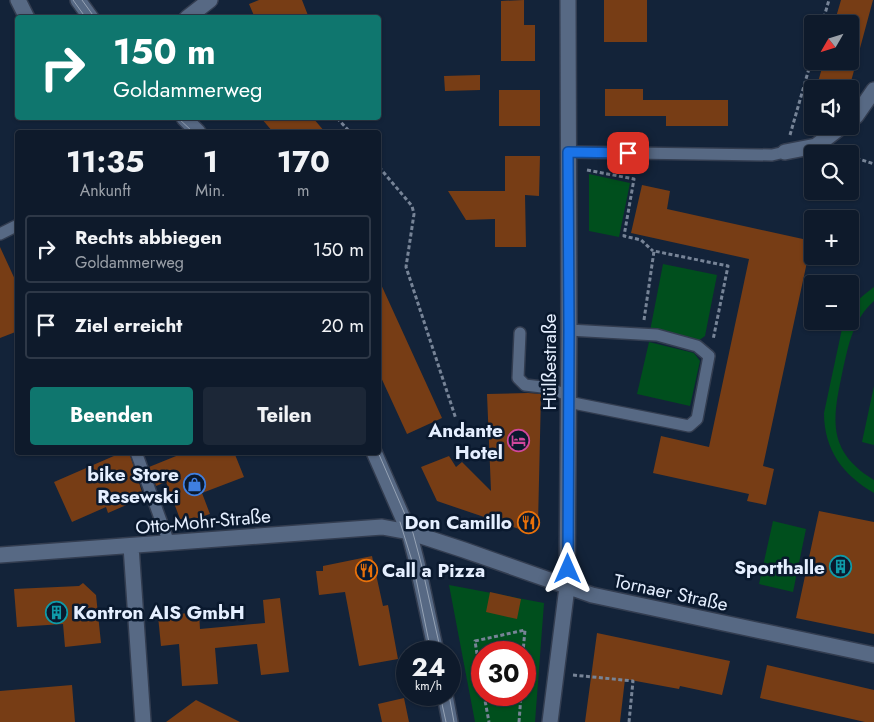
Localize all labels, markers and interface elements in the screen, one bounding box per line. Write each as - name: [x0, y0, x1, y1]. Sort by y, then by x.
- north arrow: [804, 15, 859, 70]
- map controls: [804, 15, 859, 330]
- text: 150 m: [113, 27, 216, 77]
- icon: right: [30, 35, 95, 100]
- text: Goldammerweg: [113, 73, 263, 105]
- button: sound: [804, 80, 859, 135]
- pin: [607, 132, 649, 174]
- icon: arrive: [614, 139, 642, 167]
- text: 11:35: [66, 140, 144, 183]
- text: 1: [203, 140, 218, 183]
- text: 170: [277, 140, 330, 183]
- button: search: [804, 145, 859, 200]
- text: Ankunft: [80, 179, 131, 202]
- text: Min.: [195, 179, 226, 202]
- text: m: [297, 179, 310, 202]
- button: +: [804, 210, 859, 265]
- text: Rechts abbiegen: [75, 224, 222, 251]
- icon: right: [32, 235, 60, 263]
- text: 150 m: [313, 236, 364, 263]
- text: Goldammerweg: [75, 251, 184, 274]
- button: −: [804, 275, 859, 330]
- icon: arrive: [32, 311, 60, 339]
- text: Ziel erreicht: [75, 312, 182, 339]
- text: 20 m: [321, 312, 364, 339]
- street label: Hülßestraße: [536, 313, 563, 410]
- button: Beenden: [30, 387, 193, 445]
- button: Teilen: [203, 387, 366, 445]
- place label: Andante Hotel: [427, 417, 503, 466]
- hotel icon: Andante Hotel: [507, 429, 531, 453]
- place label: bike Store Resewski: [87, 461, 179, 510]
- shop icon: bike Store Resewski: [183, 473, 207, 497]
- street label: Otto-Mohr-Straße: [134, 502, 272, 541]
- place label: Don Camillo: [404, 509, 512, 536]
- restaurant icon: Don Camillo: [516, 510, 540, 534]
- position arrow: [541, 542, 593, 594]
- place label: Sporthalle: [734, 554, 825, 581]
- building icon: Sporthalle: [829, 555, 853, 579]
- place label: Call a Pizza: [382, 557, 485, 584]
- restaurant icon: Call a Pizza: [354, 558, 378, 582]
- street label: Tornaer Straße: [611, 567, 731, 618]
- place label: Kontron AIS GmbH: [73, 599, 245, 626]
- building icon: Kontron AIS GmbH: [45, 600, 69, 624]
- speed limit sign: 30: [471, 641, 536, 706]
- text: 24: [412, 649, 445, 685]
- text: km/h: [415, 677, 442, 695]

